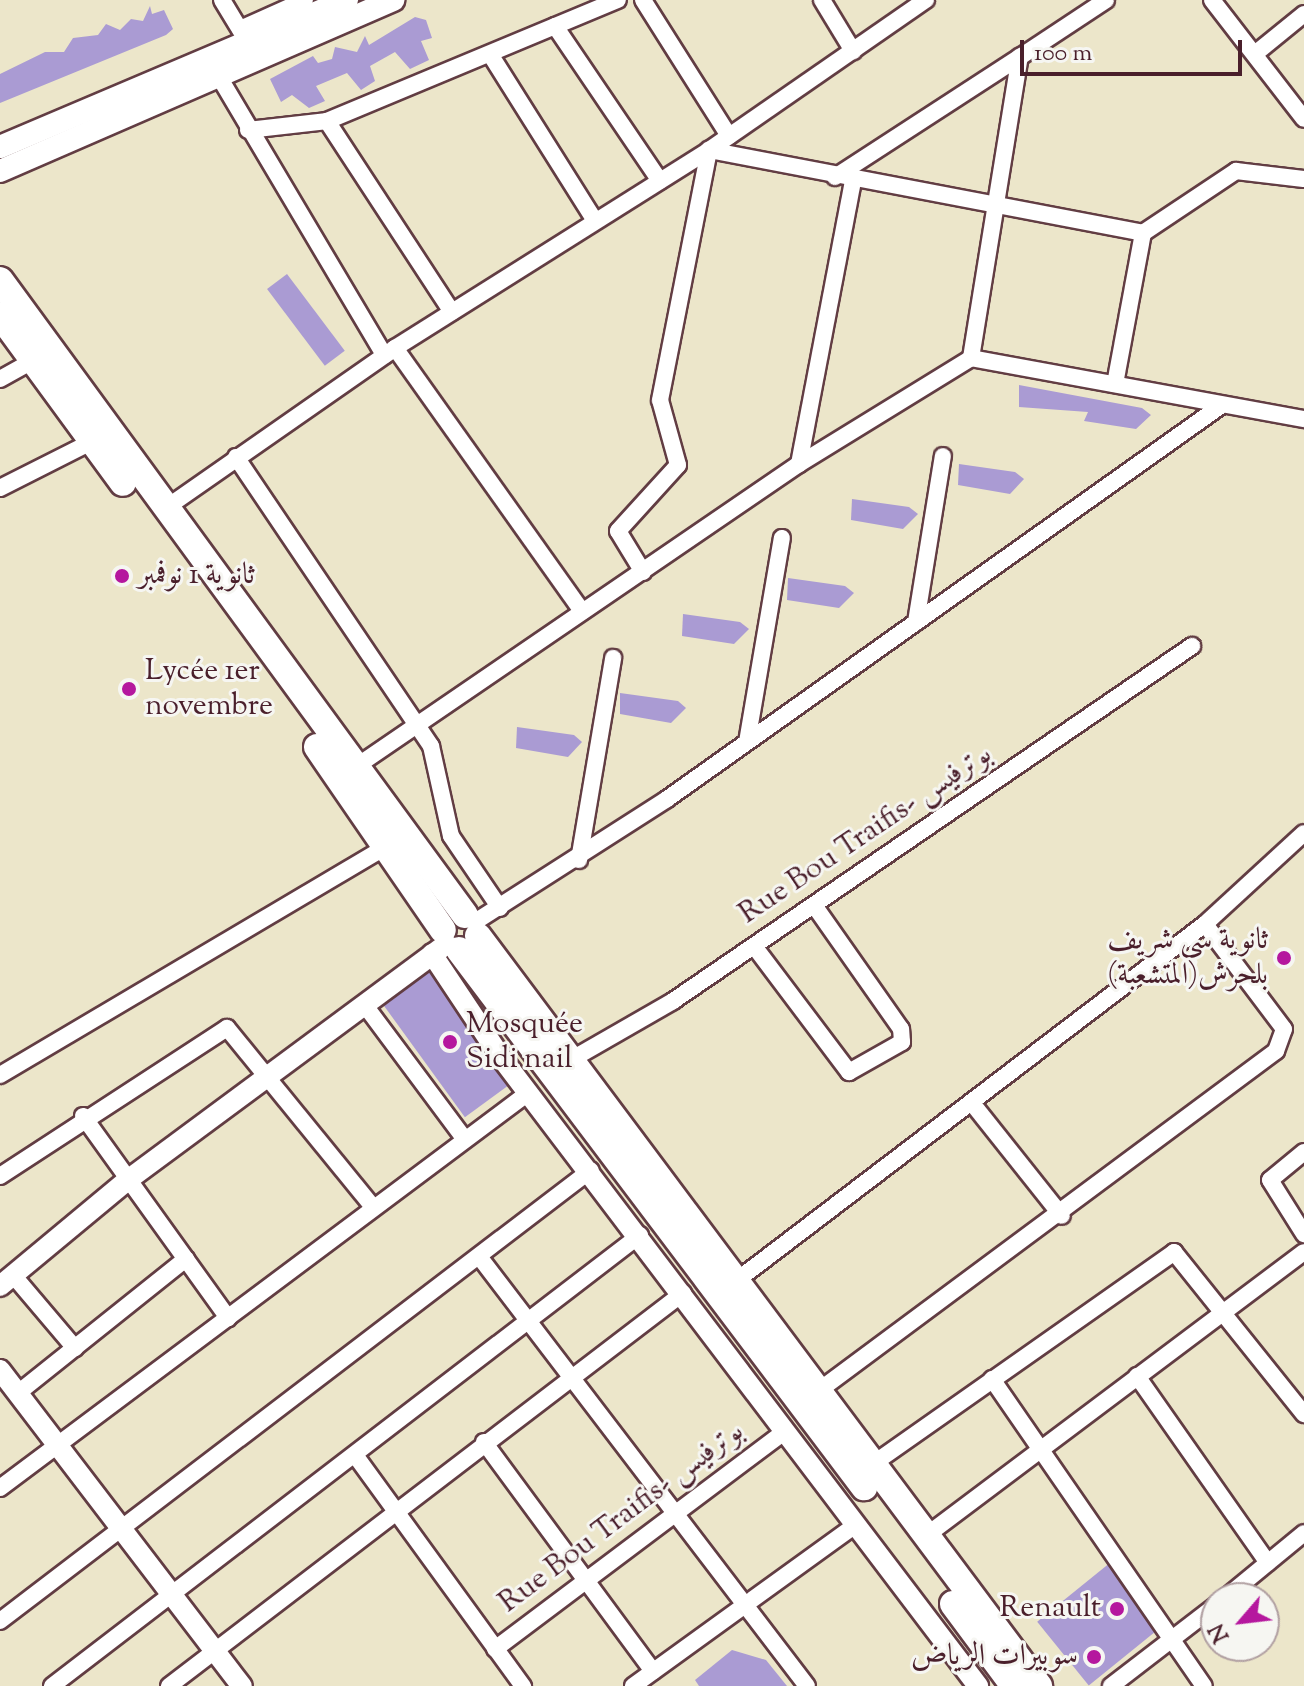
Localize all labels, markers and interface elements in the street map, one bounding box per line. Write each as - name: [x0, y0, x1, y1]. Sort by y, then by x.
- scale bar: [1024, 24, 1246, 74]
- text: 100 m: [1034, 37, 1092, 71]
- place label: ثانوية 1 نوفمبر: [138, 558, 255, 594]
- marker: ثانوية 1 نوفمبر: [113, 567, 131, 585]
- place label: Lycée 1er novembre: [145, 654, 273, 724]
- marker: Lycée 1er novembre: [120, 680, 138, 698]
- street label: Rue Bou Traifis- بوترفيس: [733, 737, 999, 933]
- place label: ثانوية سي شريف بلحرش(المتشعبة): [1107, 923, 1268, 994]
- marker: ثانوية سي شريف بلحرش(المتشعبة): [1275, 949, 1293, 967]
- place label: Mosquée Sidi nail: [466, 1007, 583, 1078]
- marker: Mosquée Sidi nail: [441, 1033, 459, 1051]
- street label: Rue Bou Traifis- بوترفيس: [493, 1414, 751, 1622]
- north arrow: [1200, 1582, 1280, 1662]
- place label: Renault: [1000, 1591, 1101, 1627]
- marker: Renault: [1108, 1600, 1126, 1618]
- text: N: [1202, 1617, 1239, 1648]
- place label: سوبيرات الرياض: [911, 1639, 1078, 1675]
- marker: سوبيرات الرياض: [1085, 1648, 1103, 1666]

